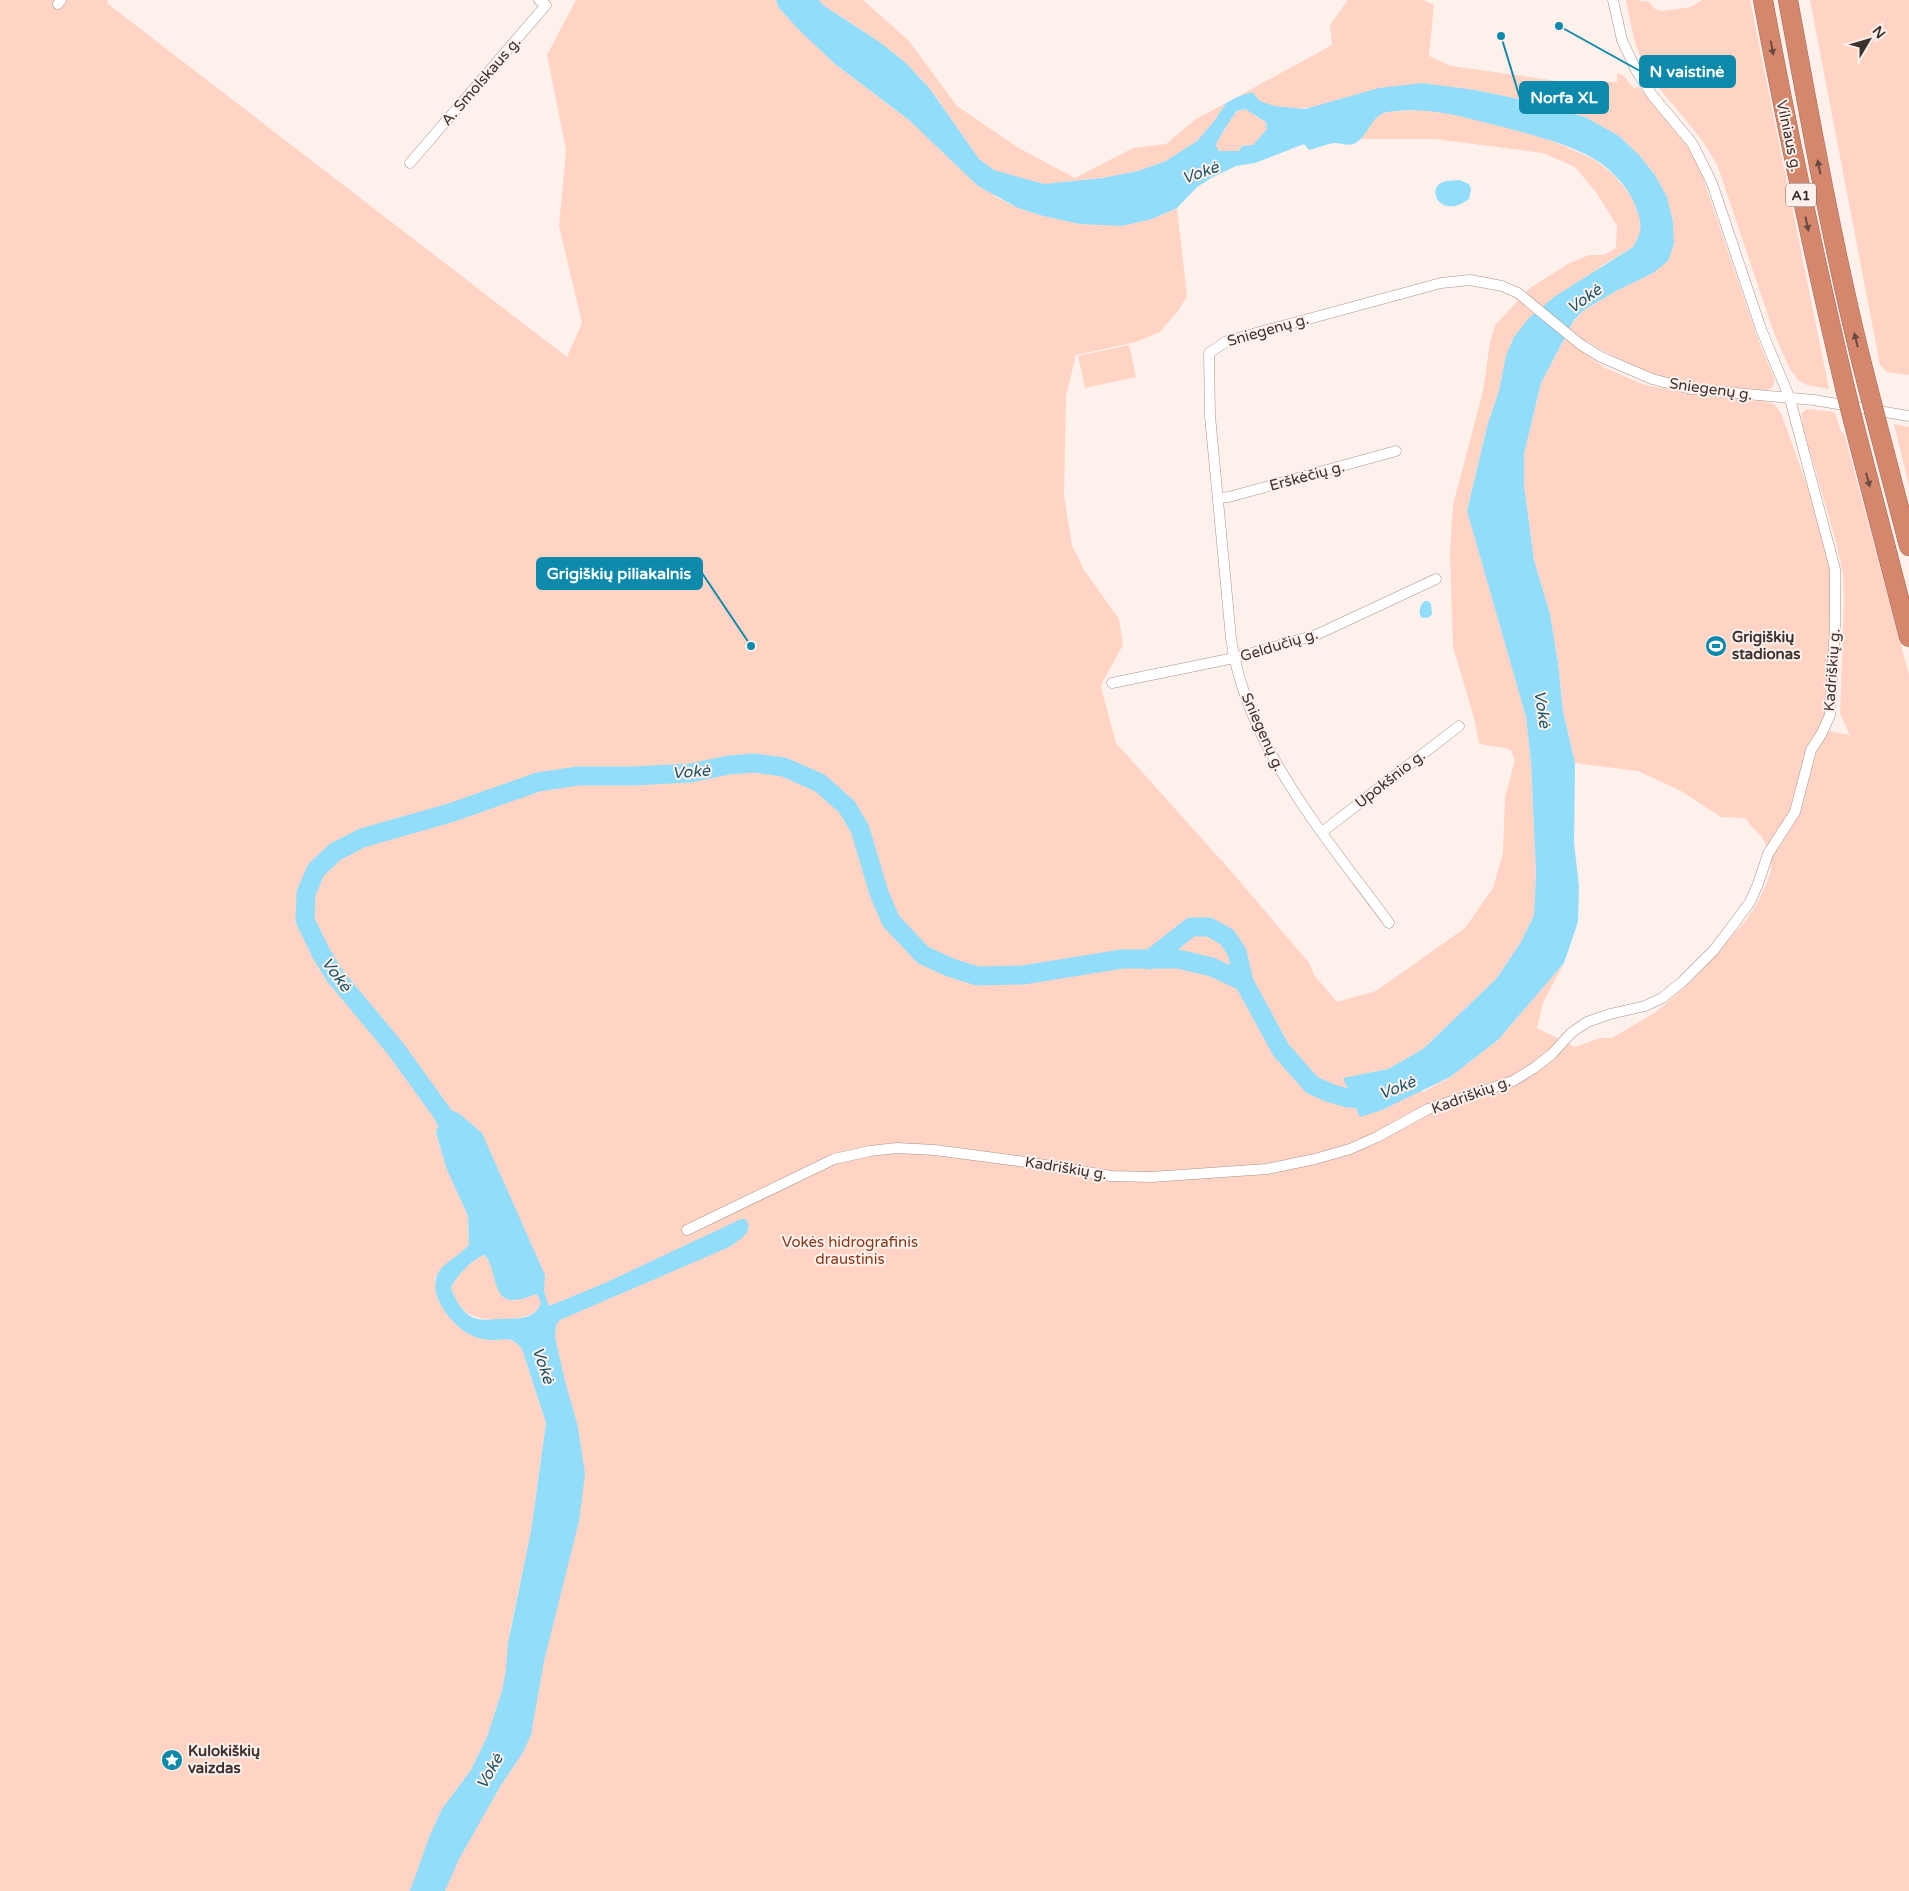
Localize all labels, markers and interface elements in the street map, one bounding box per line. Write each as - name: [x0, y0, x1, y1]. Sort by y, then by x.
- north arrow: [1844, 15, 1894, 65]
- text: N: [1869, 23, 1889, 42]
- street label: A. Smolskaus g.: [437, 33, 525, 129]
- one-way arrow: [1769, 40, 1777, 56]
- callout: N vaistinė: [1640, 56, 1735, 87]
- text: N vaistinė: [1650, 62, 1724, 82]
- callout: Norfa XL: [1520, 82, 1608, 113]
- text: Norfa XL: [1530, 88, 1598, 108]
- street label: Vilniaus g.: [1773, 99, 1805, 173]
- water label: Vokė: [1179, 157, 1222, 189]
- one-way arrow: [1814, 159, 1822, 175]
- road number: A1: [1786, 184, 1816, 206]
- one-way arrow: [1804, 217, 1812, 233]
- water label: Vokė: [1564, 279, 1606, 318]
- street label: Sniegenų g.: [1225, 310, 1311, 350]
- one-way arrow: [1852, 333, 1860, 348]
- street label: Sniegenų g.: [1668, 374, 1754, 404]
- street label: Erškėčių g.: [1267, 457, 1347, 495]
- one-way arrow: [1864, 472, 1872, 487]
- callout: Grigiškių piliakalnis: [537, 558, 702, 589]
- text: Grigiškių piliakalnis: [547, 564, 692, 584]
- street label: Geldučių g.: [1238, 625, 1320, 665]
- place label: Grigiškių stadionas: [1732, 628, 1800, 663]
- street label: Kadriškių g.: [1820, 628, 1844, 712]
- sports icon: Grigiškių stadionas: [1704, 634, 1728, 658]
- water label: Vokė: [1529, 689, 1555, 730]
- street label: Sniegenų g.: [1238, 690, 1288, 774]
- street label: Upokšnio g.: [1351, 746, 1429, 812]
- water label: Vokė: [671, 760, 712, 784]
- water label: Vokė: [317, 954, 356, 996]
- water label: Vokė: [1376, 1071, 1419, 1104]
- street label: Kadriškių g.: [1429, 1072, 1513, 1118]
- street label: Kadriškių g.: [1024, 1153, 1108, 1183]
- park label: Vokės hidrografinis draustinis: [782, 1233, 918, 1268]
- water label: Vokė: [527, 1344, 559, 1387]
- place label: Kulokiškių vaizdas: [188, 1742, 260, 1777]
- place icon: Kulokiškių vaizdas: [160, 1748, 184, 1772]
- water label: Vokė: [472, 1749, 508, 1793]

